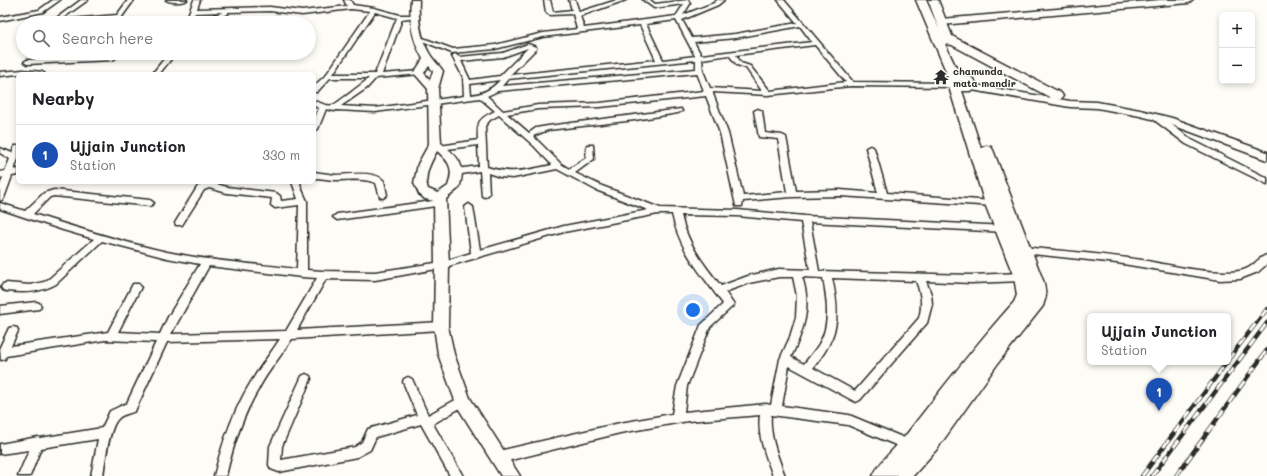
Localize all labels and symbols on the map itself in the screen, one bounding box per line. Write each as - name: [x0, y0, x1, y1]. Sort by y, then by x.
- place label: chamunda mata mandir: [953, 64, 1016, 90]
- temple icon: chamunda mata mandir: [932, 68, 950, 86]
- your location: [683, 300, 703, 320]
- pin: 1: [1146, 378, 1172, 411]

